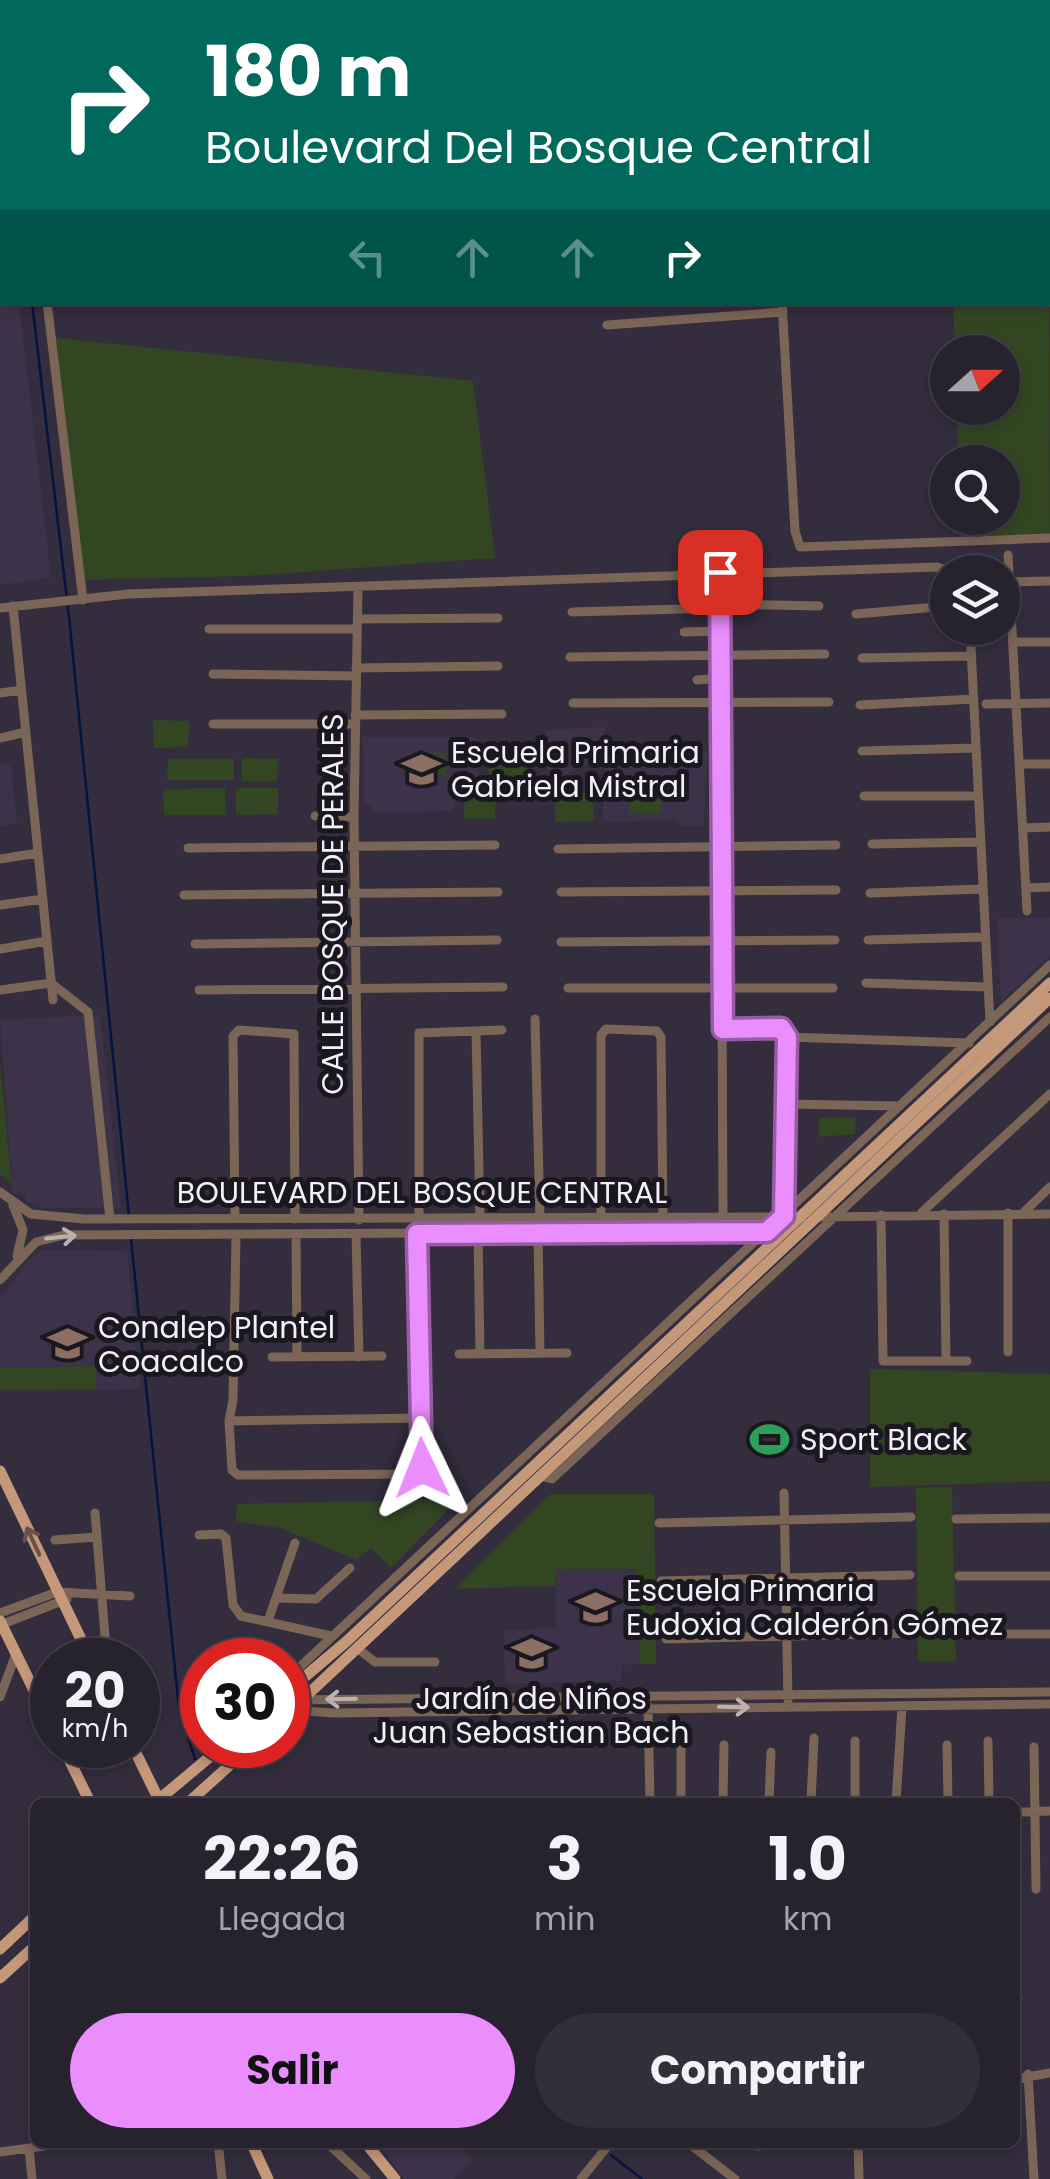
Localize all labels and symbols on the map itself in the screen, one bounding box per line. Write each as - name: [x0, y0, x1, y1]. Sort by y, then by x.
- north arrow: [930, 335, 1020, 425]
- pin: [678, 530, 763, 615]
- street label: CALLE BOSQUE DE PERALES: [311, 713, 354, 1095]
- place label: Escuela Primaria Gabriela Mistral: [451, 731, 700, 808]
- school or university icon: Escuela Primaria Gabriela Mistral: [400, 748, 442, 790]
- street label: BOULEVARD DEL BOSQUE CENTRAL: [177, 1171, 667, 1214]
- one-way arrow: [44, 1227, 77, 1246]
- place label: Conalep Plantel Coacalco: [98, 1306, 335, 1383]
- school or university icon: Conalep Plantel Coacalco: [47, 1323, 89, 1365]
- position arrow: [370, 1416, 474, 1520]
- sports icon: Sport Black: [749, 1418, 791, 1460]
- place label: Sport Black: [800, 1418, 967, 1461]
- one-way arrow: [23, 1526, 41, 1557]
- place label: Escuela Primaria Eudoxia Calderón Gómez: [626, 1569, 1003, 1646]
- school or university icon: Escuela Primaria Eudoxia Calderón Gómez: [575, 1586, 617, 1628]
- school or university icon: Jardín de Niños Juan Sebastian Bach: [510, 1633, 552, 1675]
- speed limit sign: 30: [180, 1638, 310, 1768]
- place label: Jardín de Niños Juan Sebastian Bach: [373, 1677, 689, 1754]
- one-way arrow: [325, 1690, 357, 1709]
- one-way arrow: [716, 1698, 749, 1716]

